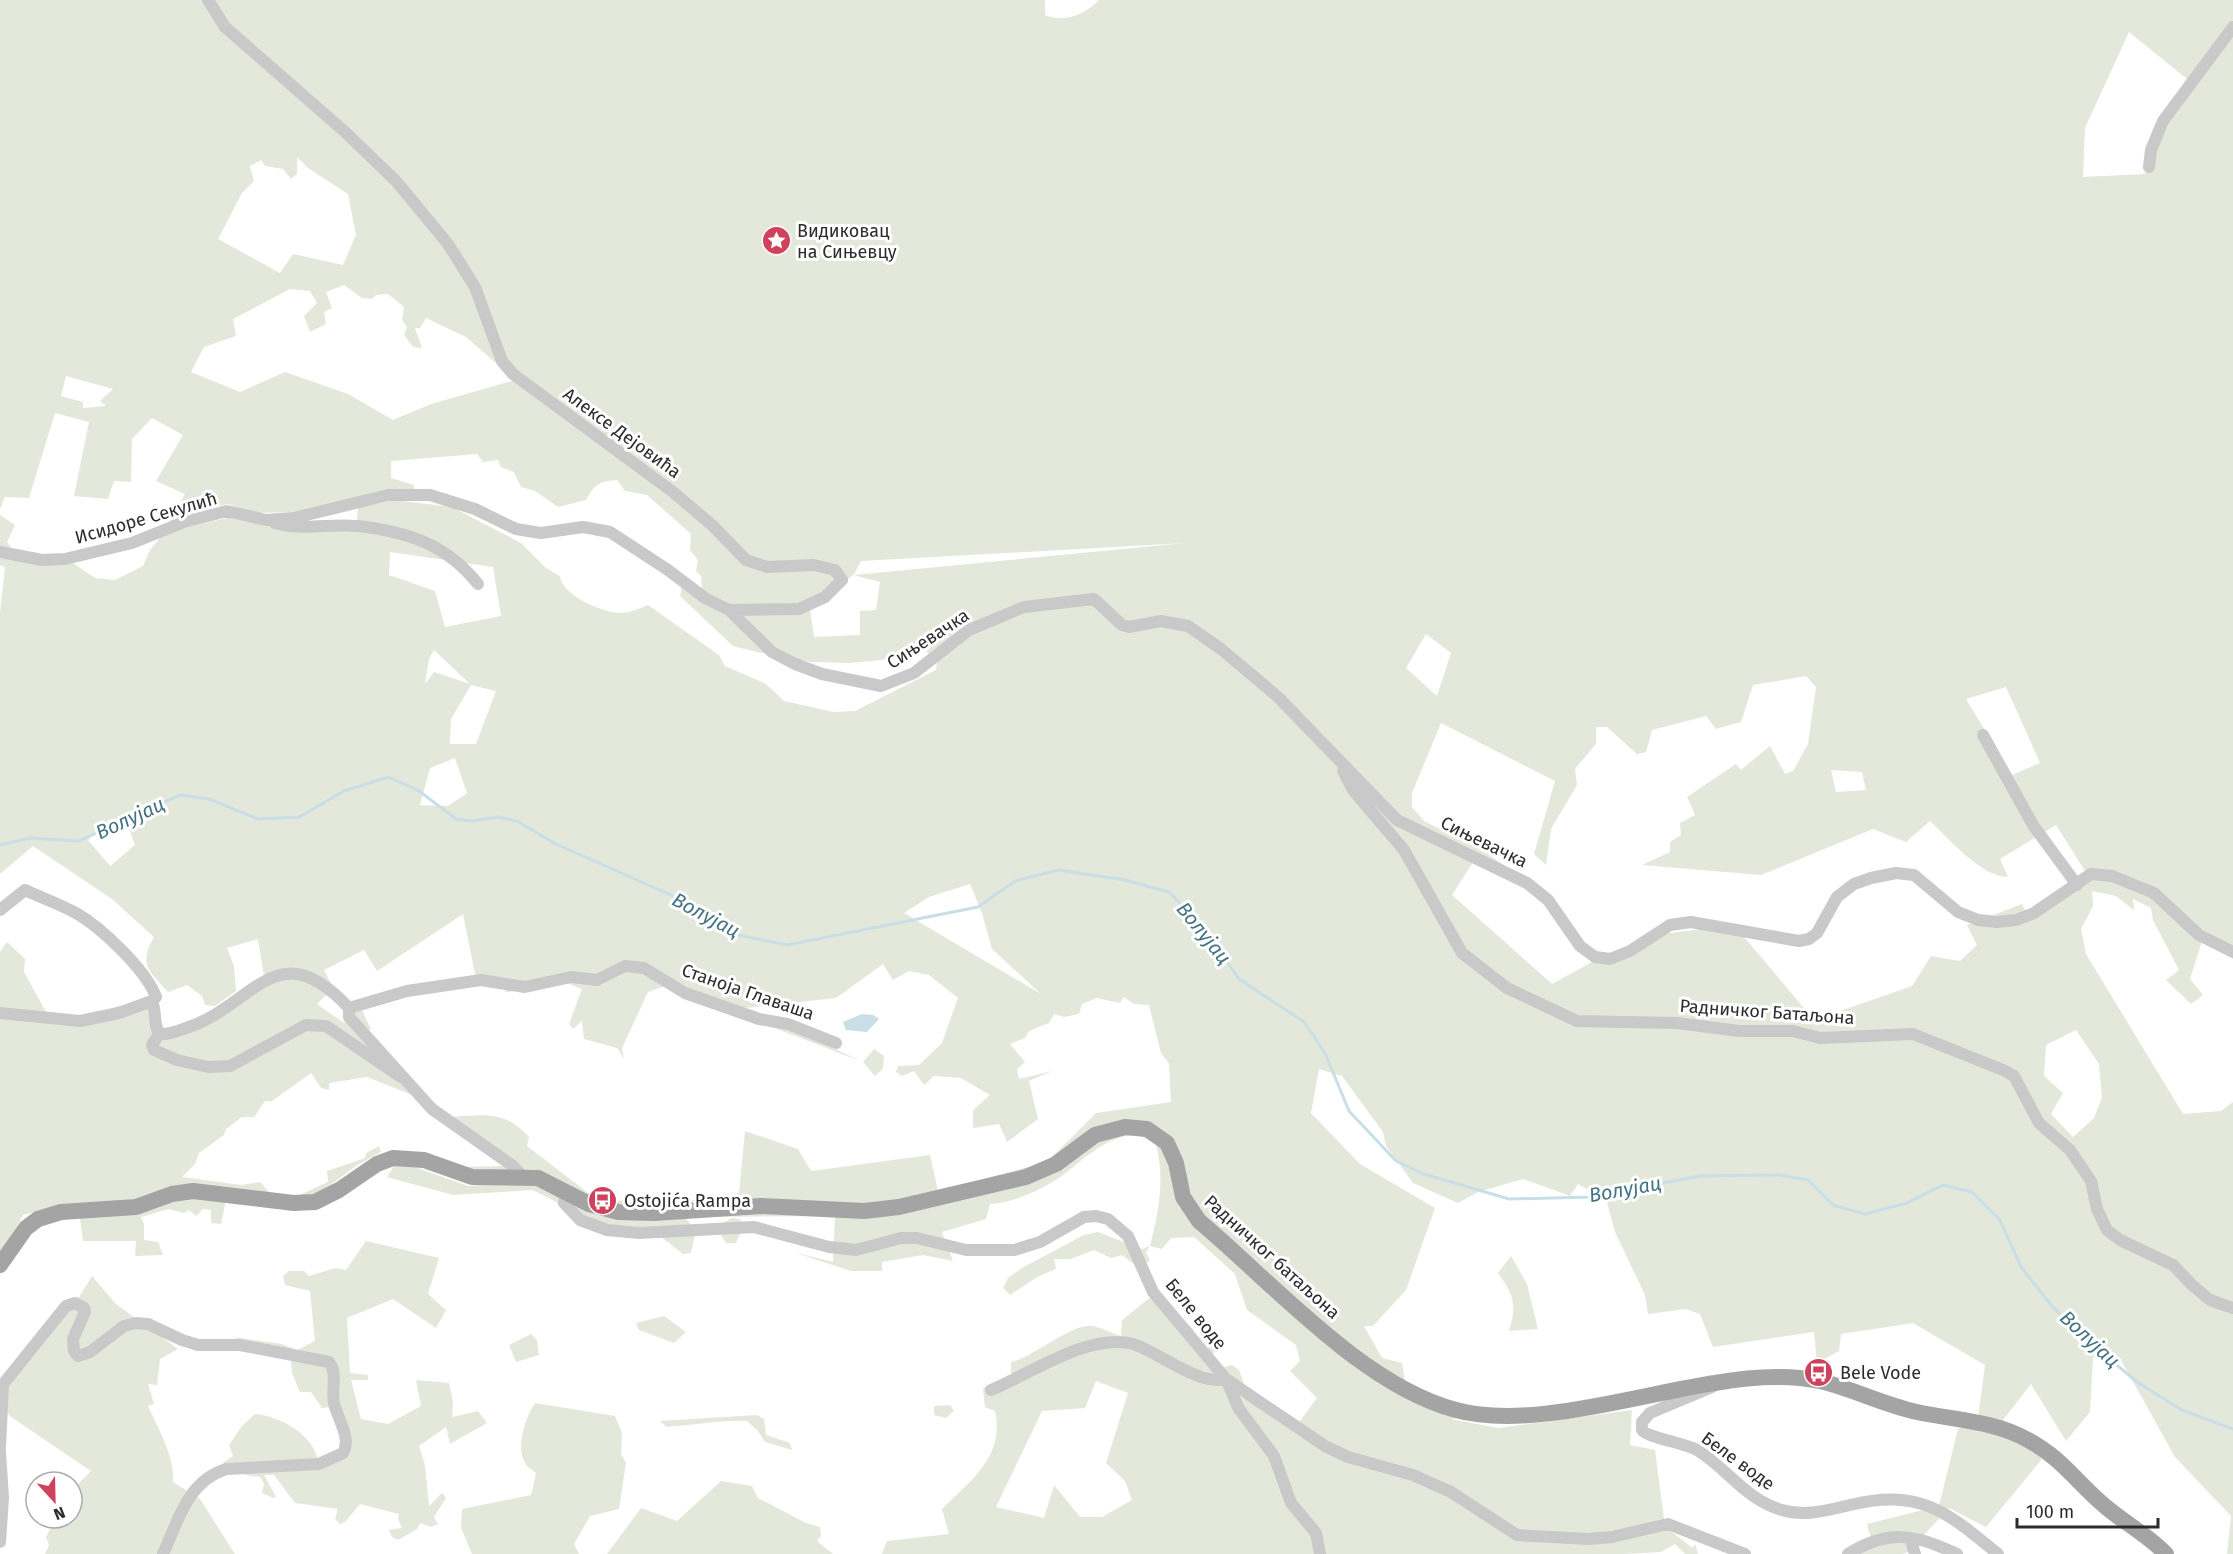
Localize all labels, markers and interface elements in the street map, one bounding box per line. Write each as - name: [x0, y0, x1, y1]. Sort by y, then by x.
- place label: Видиковац на Сињевцу: [797, 220, 897, 263]
- place icon: Видиковац на Сињевцу: [760, 225, 792, 257]
- street label: Алексе Дејовића: [559, 383, 685, 483]
- street label: Исидоре Секулић: [72, 487, 220, 549]
- street label: Сињевачка: [883, 604, 973, 674]
- water label: Волујац: [92, 792, 168, 844]
- street label: Сињевачка: [1437, 812, 1531, 872]
- water label: Волујац: [668, 887, 744, 943]
- water label: Волујац: [1172, 897, 1236, 969]
- street label: Станоја Главаша: [679, 959, 817, 1025]
- street label: Радничког Батаљона: [1679, 995, 1855, 1029]
- water label: Волујац: [1587, 1171, 1663, 1207]
- bus stop icon: Ostojića Rampa: [587, 1185, 619, 1217]
- place label: Ostojića Rampa: [624, 1190, 751, 1212]
- street label: Радничког батаљона: [1200, 1190, 1344, 1324]
- street label: Беле воде: [1161, 1274, 1231, 1354]
- water label: Волујац: [2055, 1305, 2125, 1373]
- bus stop icon: Bele Vode: [1803, 1357, 1835, 1389]
- place label: Bele Vode: [1840, 1362, 1921, 1384]
- street label: Беле воде: [1697, 1427, 1779, 1495]
- north arrow: [24, 1470, 84, 1530]
- scale bar: [2017, 1491, 2158, 1529]
- text: 100 m: [2026, 1501, 2074, 1523]
- text: N: [51, 1503, 68, 1524]

